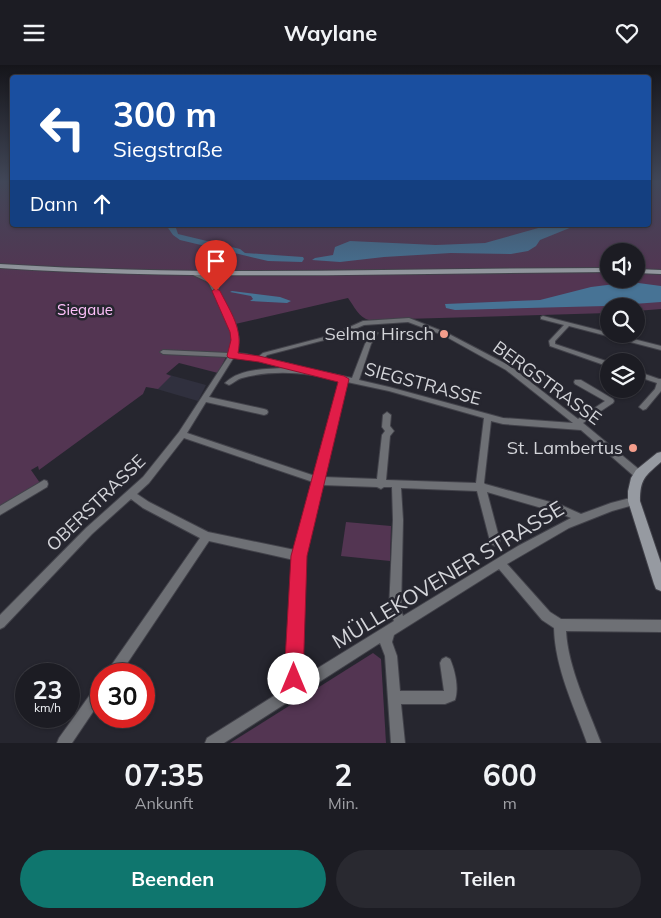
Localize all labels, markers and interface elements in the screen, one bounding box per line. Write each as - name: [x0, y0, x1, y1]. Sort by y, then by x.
- icon: menu: [20, 19, 48, 47]
- text: Waylane: [284, 19, 377, 47]
- icon: heart: [613, 19, 641, 47]
- text: 300 m: [113, 92, 217, 136]
- icon: left: [30, 95, 95, 160]
- text: Siegstraße: [113, 135, 223, 163]
- icon: ahead: [88, 190, 116, 218]
- text: Dann: [30, 192, 78, 216]
- pin: [195, 240, 237, 291]
- map controls: [600, 243, 645, 398]
- button: sound: [600, 243, 645, 288]
- icon: arrive: [202, 247, 230, 275]
- button: search: [600, 298, 645, 343]
- park label: Siegaue: [57, 300, 113, 319]
- place label: Selma Hirsch: [325, 322, 434, 345]
- marker: Selma Hirsch: [438, 328, 450, 340]
- street label: BERGSTRASSE: [489, 336, 606, 430]
- button: layers: [600, 353, 645, 398]
- street label: SIEGSTRASSE: [362, 357, 484, 410]
- place label: St. Lambertus: [507, 436, 623, 459]
- marker: St. Lambertus: [627, 442, 639, 454]
- street label: OBERSTRASSE: [41, 449, 150, 556]
- street label: MÜLLEKOVENER STRASSE: [327, 495, 568, 654]
- position arrow: [267, 652, 319, 704]
- speed limit sign: 30: [90, 663, 155, 728]
- text: 23: [32, 674, 63, 705]
- text: km/h: [34, 700, 61, 715]
- text: 07:35: [124, 756, 204, 794]
- text: 2: [334, 756, 352, 794]
- text: 600: [483, 756, 537, 794]
- text: Ankunft: [135, 793, 193, 813]
- text: Min.: [328, 793, 358, 813]
- text: m: [503, 793, 517, 813]
- button: Beenden: [20, 850, 326, 908]
- button: Teilen: [336, 850, 641, 908]

